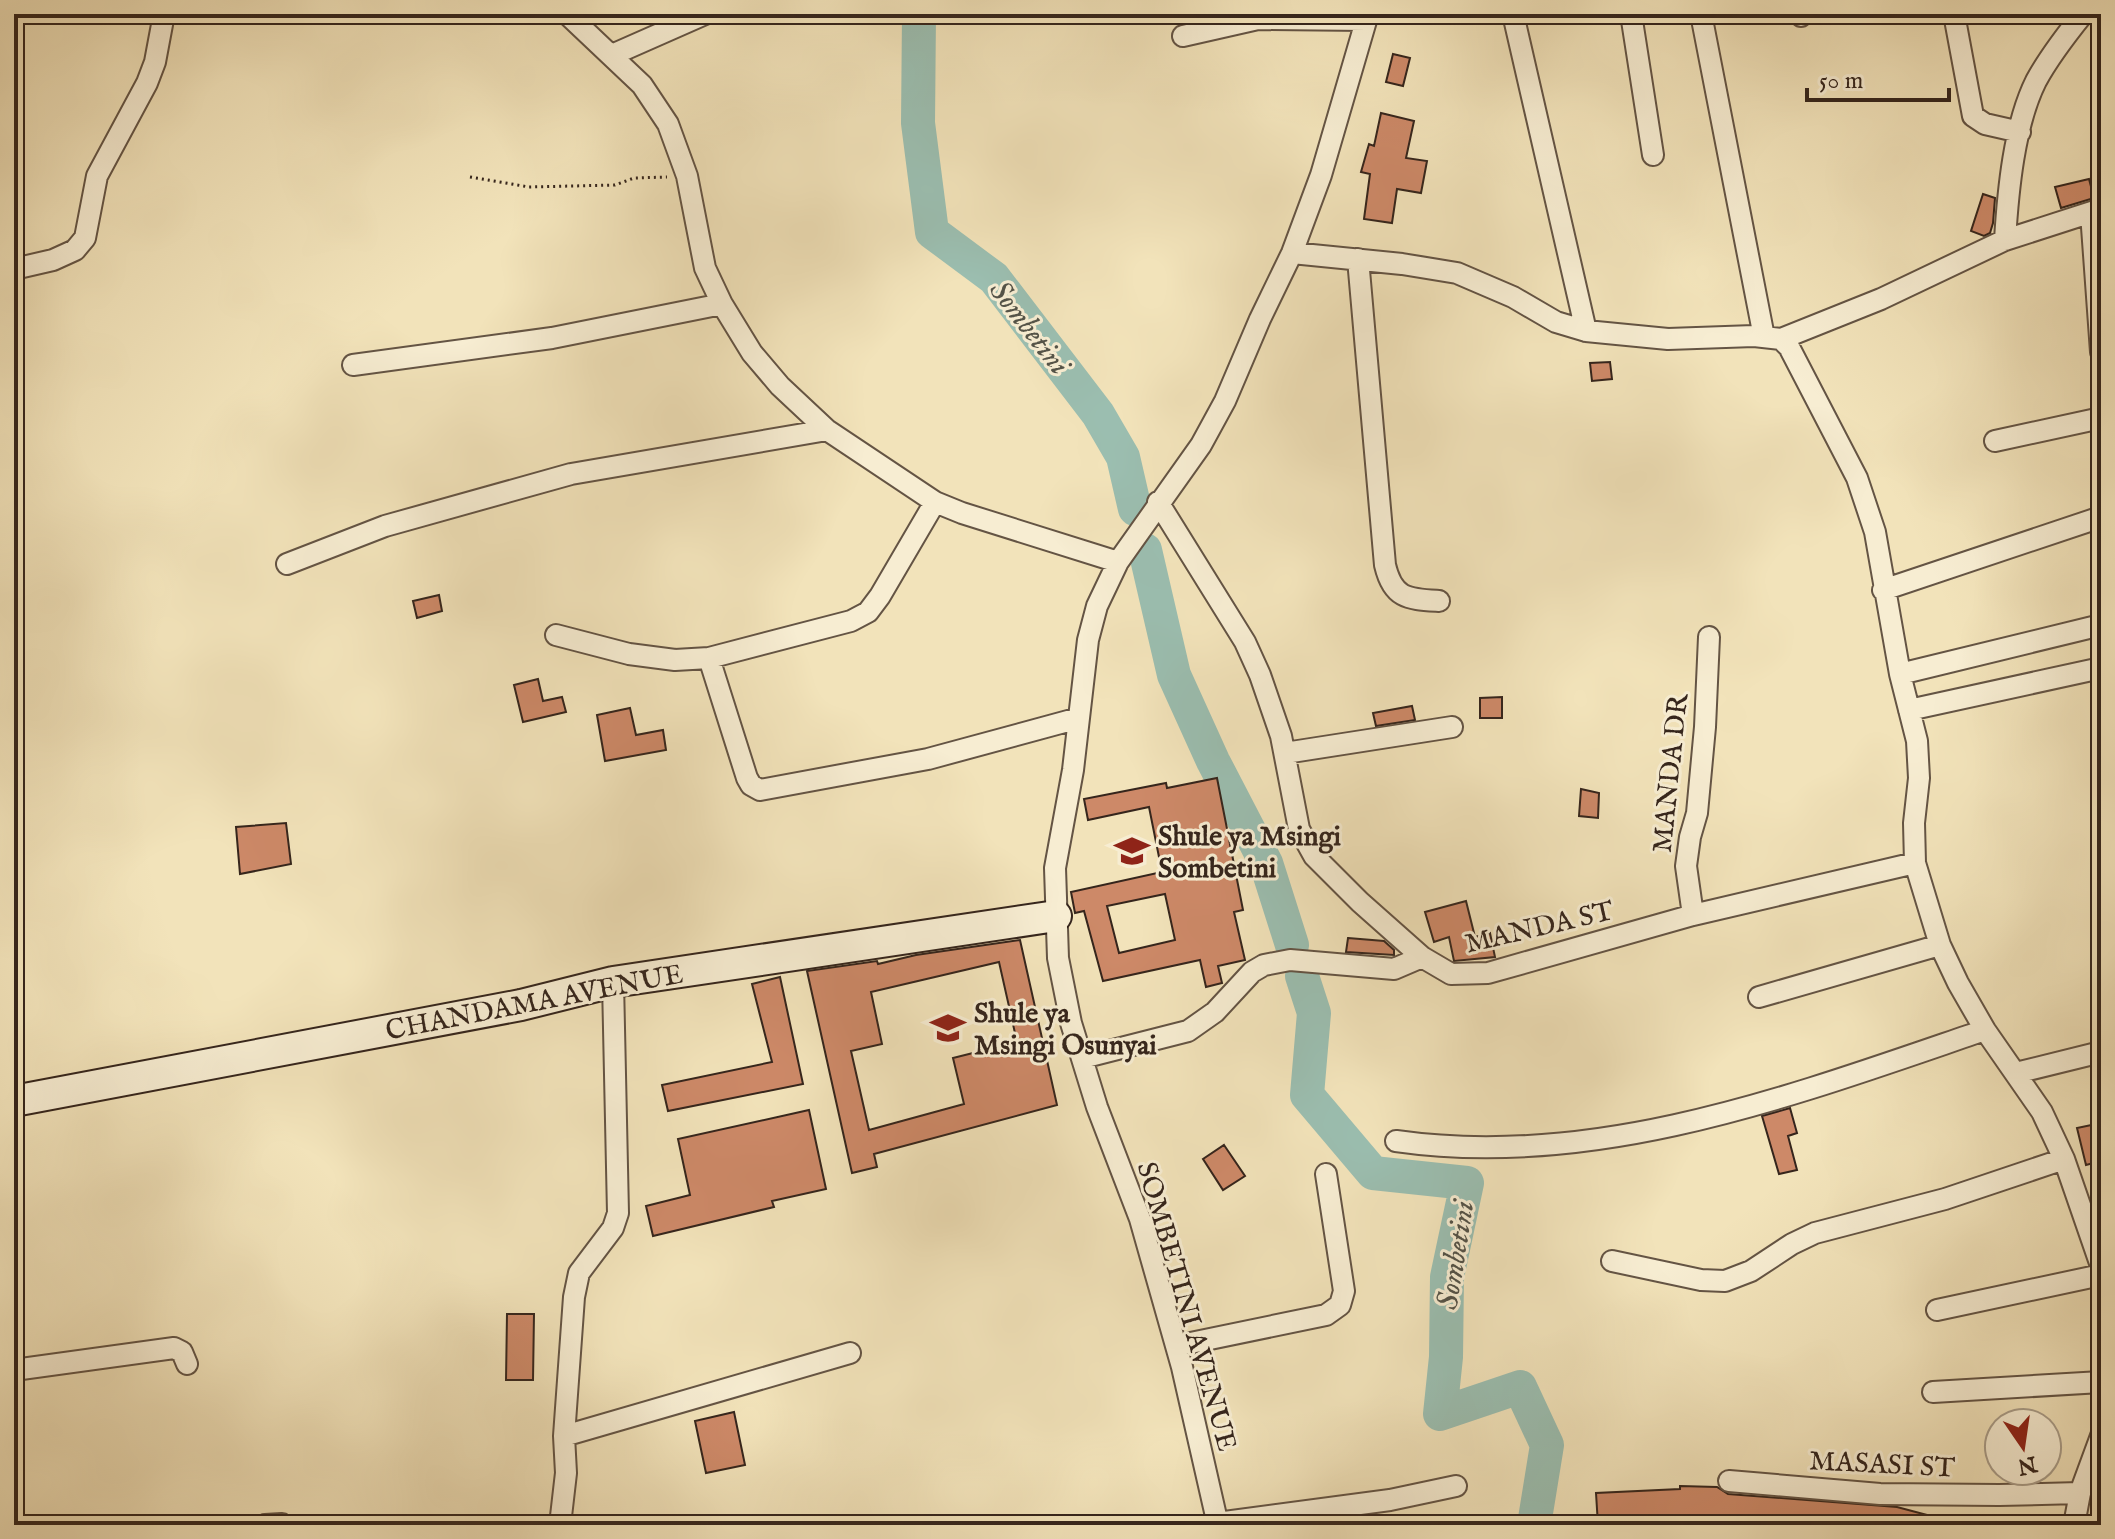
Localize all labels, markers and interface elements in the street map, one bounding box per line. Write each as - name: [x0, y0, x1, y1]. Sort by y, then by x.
- scale bar: [1807, 52, 1949, 102]
- text: 50 m: [1819, 66, 1863, 97]
- water label: Sombetini: [980, 273, 1079, 385]
- street label: MANDA DR: [1646, 691, 1697, 854]
- place label: Shule ya Msingi Sombetini: [1158, 820, 1342, 887]
- school or university icon: Shule ya Msingi Sombetini: [1113, 832, 1151, 870]
- street label: MANDA ST: [1462, 894, 1618, 962]
- street label: CHANDAMA AVENUE: [383, 957, 686, 1049]
- place label: Shule ya Msingi Osunyai: [974, 997, 1157, 1064]
- school or university icon: Shule ya Msingi Osunyai: [929, 1009, 967, 1047]
- street label: SOMBETINI AVENUE: [1128, 1158, 1244, 1455]
- water label: Sombetini: [1430, 1196, 1485, 1312]
- north arrow: [1983, 1407, 2063, 1487]
- street label: MASASI ST: [1808, 1444, 1956, 1487]
- text: N: [2015, 1449, 2040, 1480]

